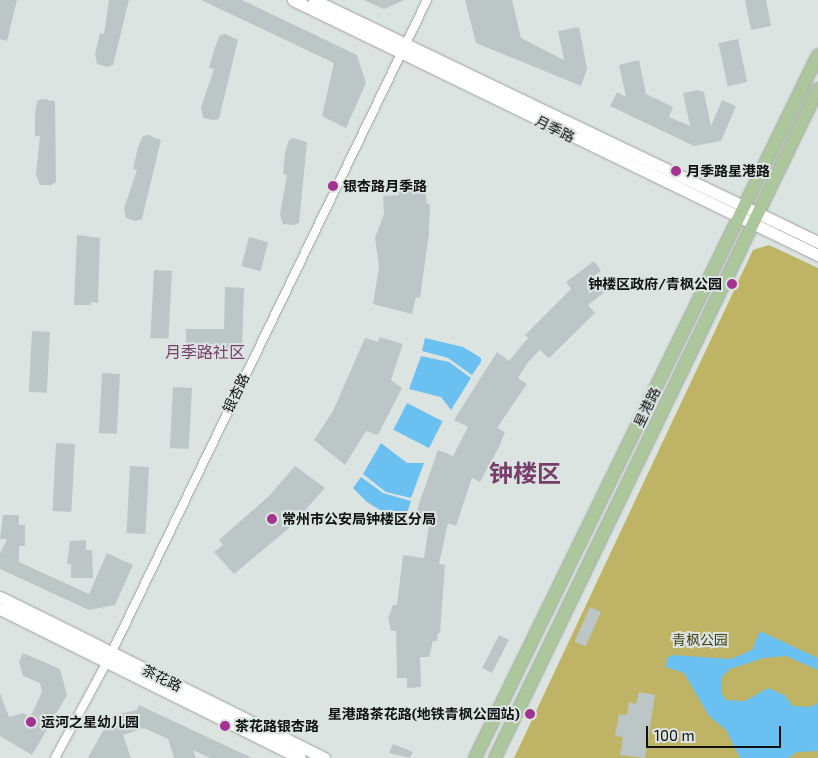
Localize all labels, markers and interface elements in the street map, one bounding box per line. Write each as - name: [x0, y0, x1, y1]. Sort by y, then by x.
- street label: 月季路: [532, 112, 578, 146]
- place label: 月季路星港路: [686, 163, 770, 179]
- marker: 月季路星港路: [670, 165, 682, 177]
- place label: 银杏路月季路: [343, 178, 427, 194]
- marker: 银杏路月季路: [327, 180, 339, 192]
- place label: 钟楼区政府/青枫公园: [588, 276, 722, 292]
- marker: 钟楼区政府/青枫公园: [726, 278, 738, 290]
- district label: 月季路社区: [165, 342, 245, 362]
- street label: 银杏路: [219, 370, 253, 416]
- street label: 星港路: [630, 384, 664, 430]
- district label: 钟楼区: [489, 459, 561, 487]
- place label: 常州市公安局钟楼区分局: [282, 511, 436, 527]
- marker: 常州市公安局钟楼区分局: [266, 513, 278, 525]
- park label: 青枫公园: [672, 632, 728, 648]
- street label: 茶花路: [139, 661, 185, 695]
- place label: 星港路茶花路(地铁青枫公园站): [328, 706, 520, 722]
- marker: 星港路茶花路(地铁青枫公园站): [524, 708, 536, 720]
- place label: 运河之星幼儿园: [41, 714, 139, 730]
- marker: 运河之星幼儿园: [25, 716, 37, 728]
- scale bar: [648, 716, 783, 748]
- place label: 茶花路银杏路: [235, 718, 319, 734]
- marker: 茶花路银杏路: [219, 720, 231, 732]
- text: 100 m: [654, 726, 695, 744]

